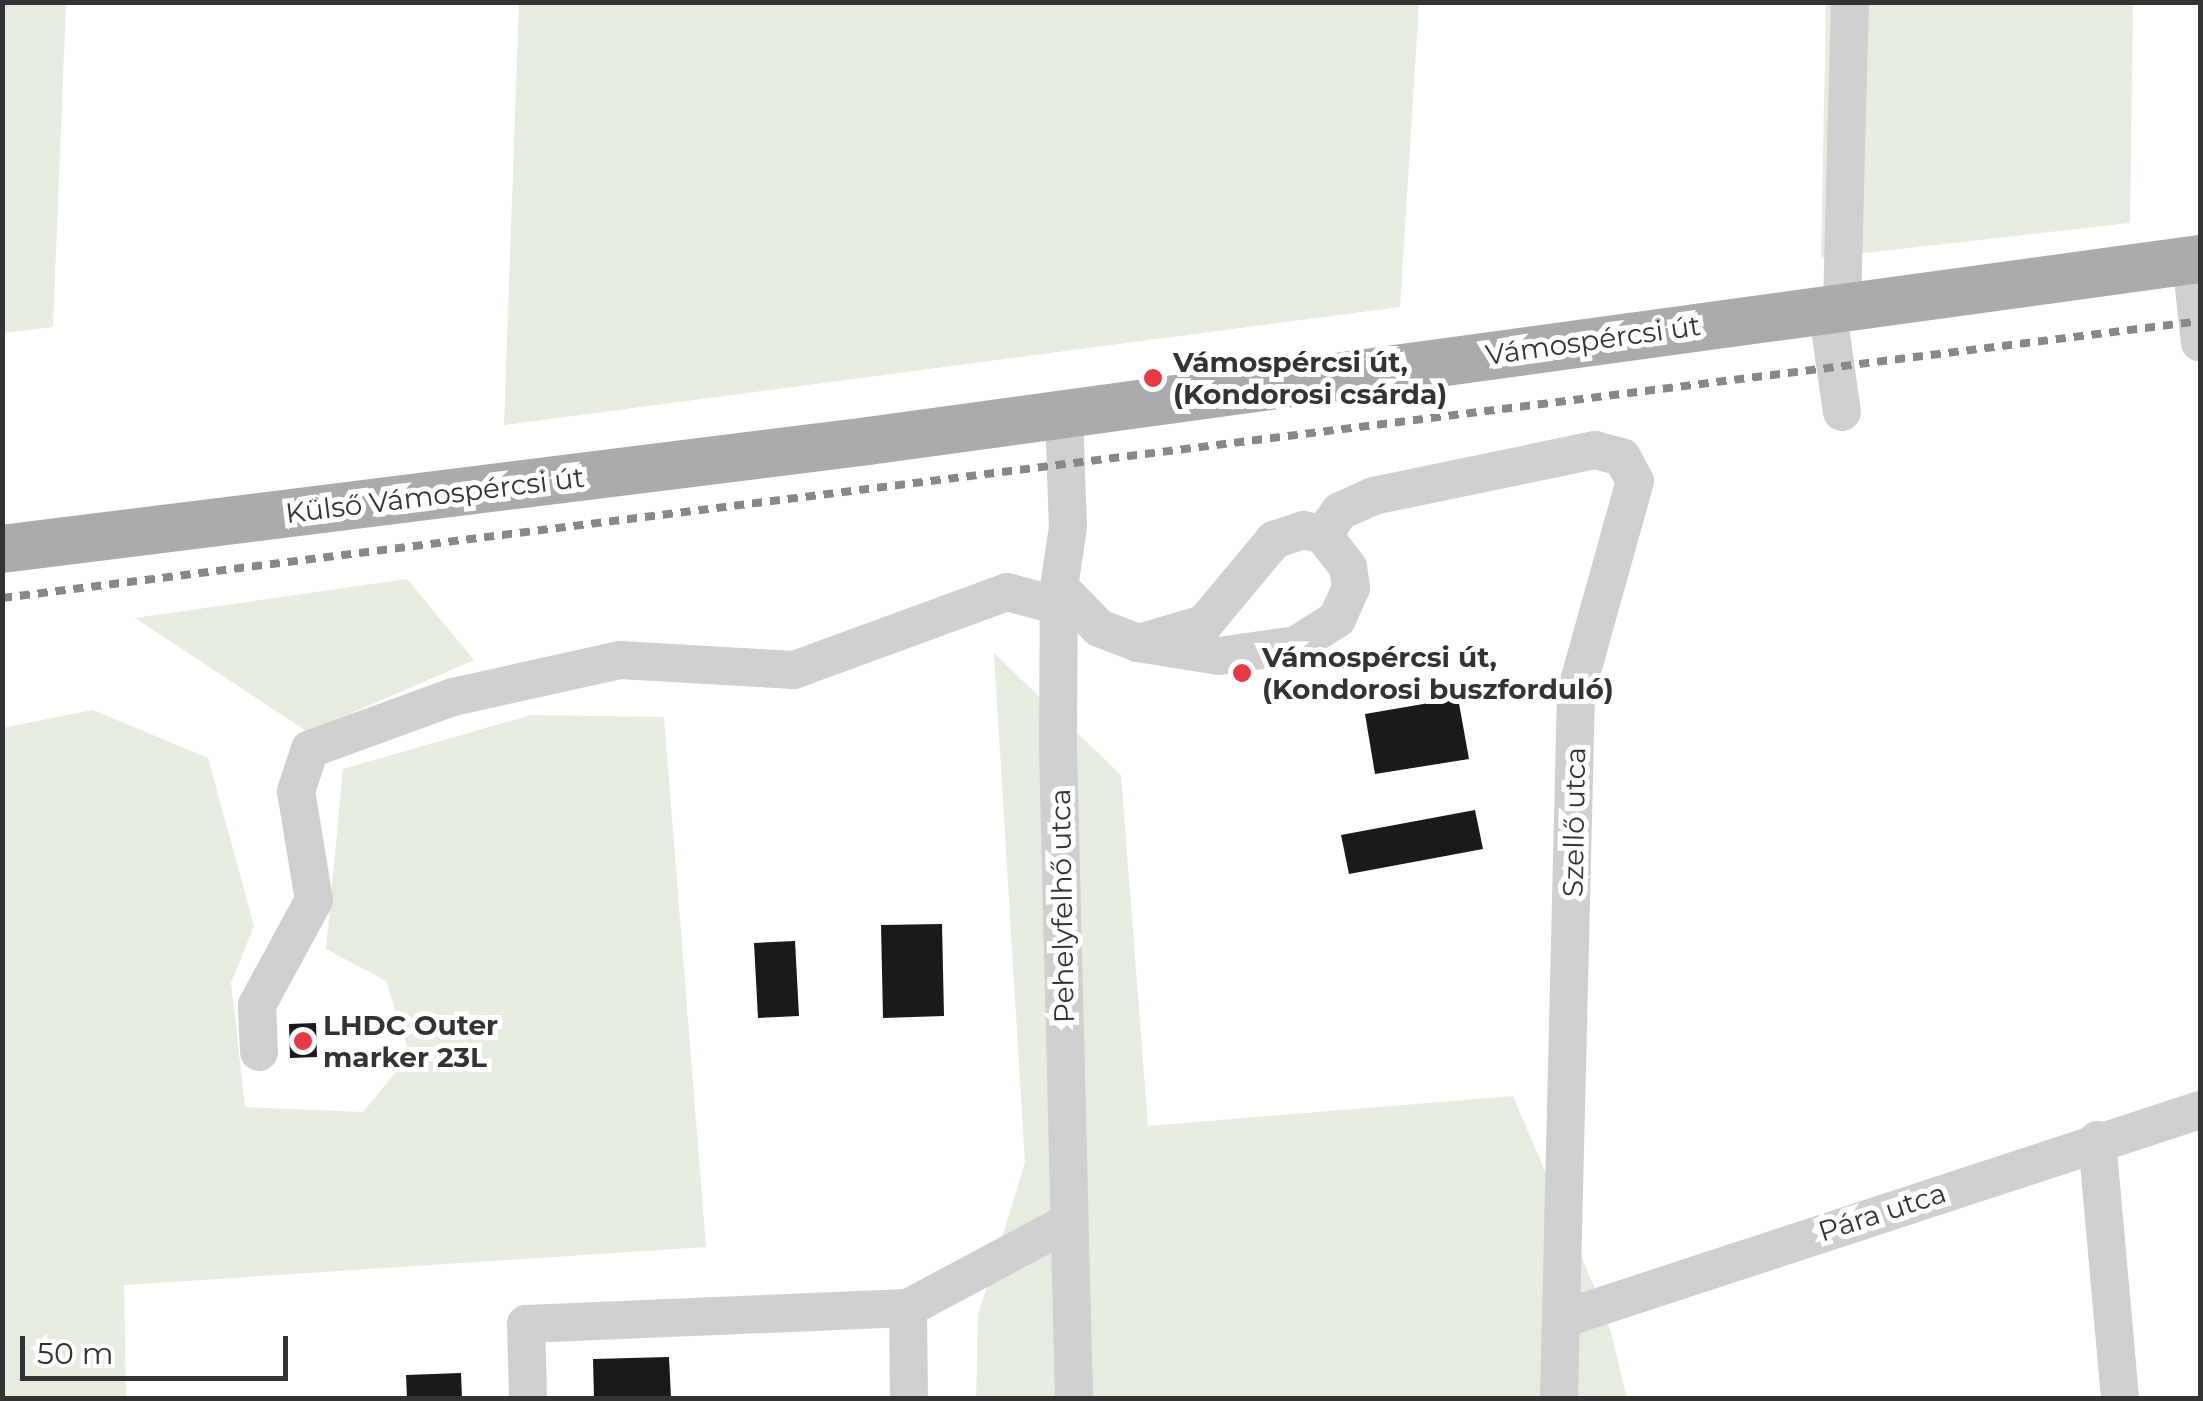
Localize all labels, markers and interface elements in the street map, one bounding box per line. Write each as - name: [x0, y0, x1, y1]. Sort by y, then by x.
- street label: Vámospércsi út: [1483, 308, 1703, 372]
- place label: Vámospércsi út, (Kondorosi csárda): [1173, 345, 1447, 411]
- marker: Vámospércsi út, (Kondorosi csárda): [1142, 367, 1164, 389]
- street label: Külső Vámospércsi út: [284, 460, 586, 530]
- place label: Vámospércsi út, (Kondorosi buszforduló): [1262, 640, 1614, 706]
- marker: Vámospércsi út, (Kondorosi buszforduló): [1231, 662, 1253, 684]
- street label: Szellő utca: [1556, 747, 1592, 897]
- street label: Pehelyfelhő utca: [1043, 788, 1081, 1024]
- place label: LHDC Outer marker 23L: [323, 1008, 498, 1074]
- marker: LHDC Outer marker 23L: [292, 1030, 314, 1052]
- street label: Pára utca: [1814, 1176, 1950, 1248]
- scale bar: [25, 1316, 292, 1378]
- text: 50 m: [37, 1335, 114, 1372]

